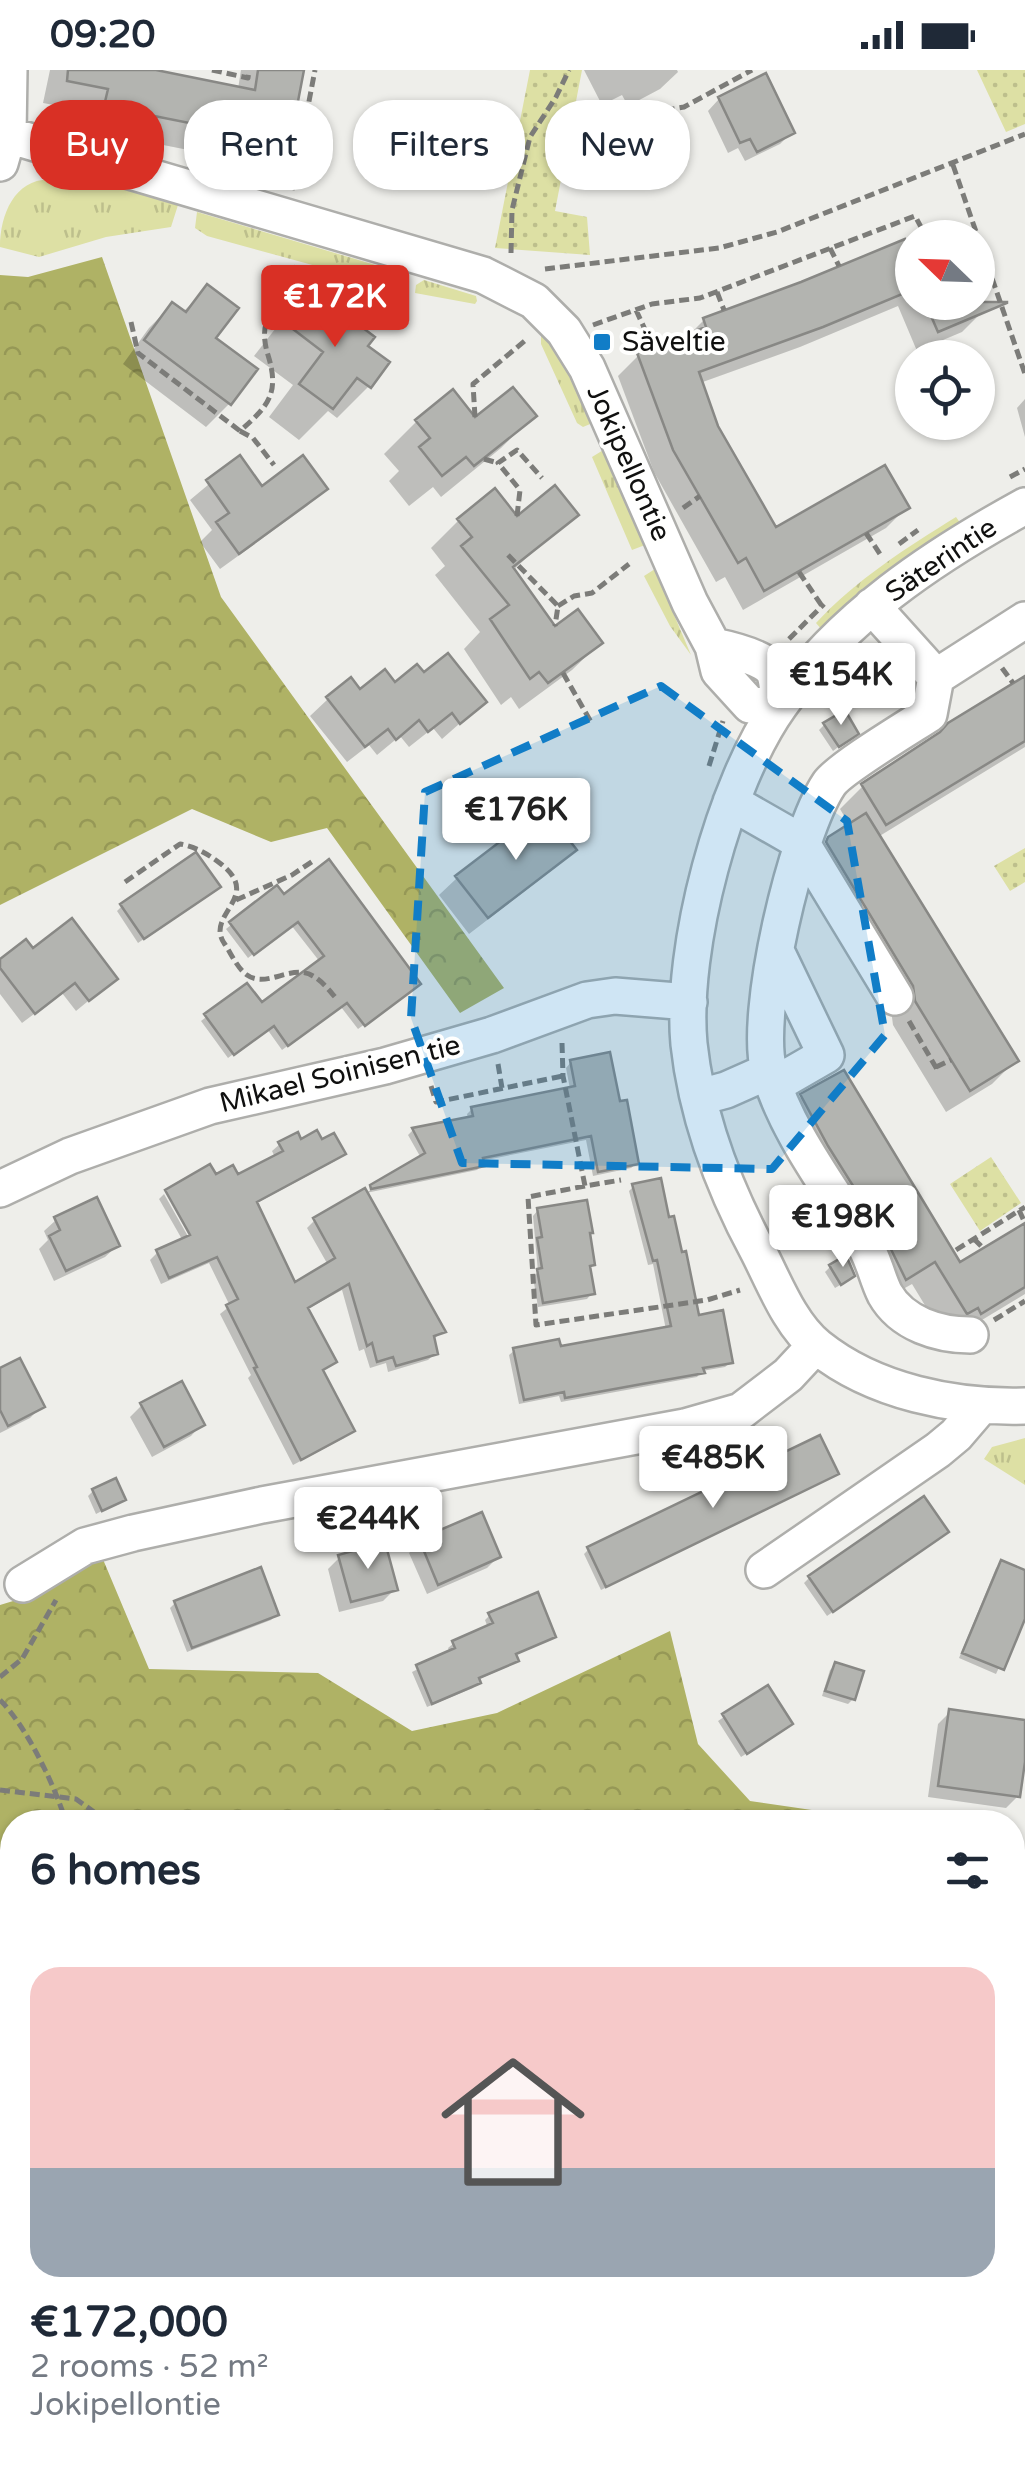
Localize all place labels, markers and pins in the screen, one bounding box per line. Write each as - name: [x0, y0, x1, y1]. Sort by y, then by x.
- pin: €172K: [265, 265, 405, 350]
- place label: Säveltie: [622, 325, 726, 359]
- marker: Säveltie: [591, 331, 613, 353]
- pin: €154K: [771, 643, 911, 728]
- pin: €176K: [446, 778, 586, 863]
- pin: €198K: [773, 1185, 913, 1270]
- pin: €485K: [643, 1426, 783, 1511]
- pin: €244K: [298, 1487, 438, 1572]

